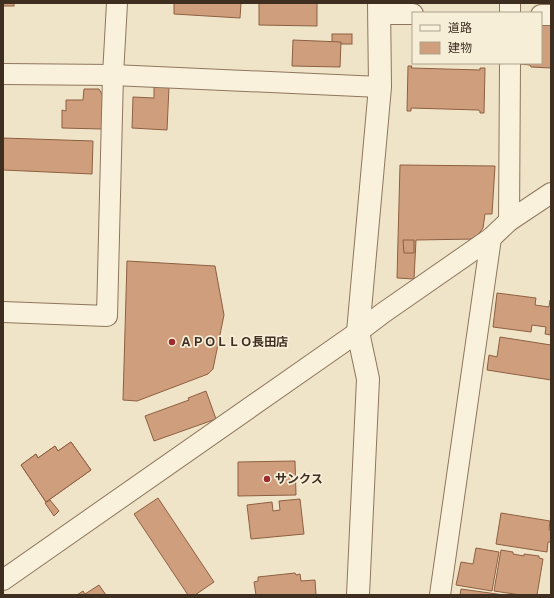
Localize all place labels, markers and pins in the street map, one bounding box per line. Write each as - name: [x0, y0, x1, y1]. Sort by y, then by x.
- place label: ＡＰＯＬＬＯ長田店: [180, 334, 288, 350]
- marker: ＡＰＯＬＬＯ長田店: [167, 337, 177, 347]
- place label: サンクス: [275, 471, 323, 487]
- marker: サンクス: [262, 474, 272, 484]

